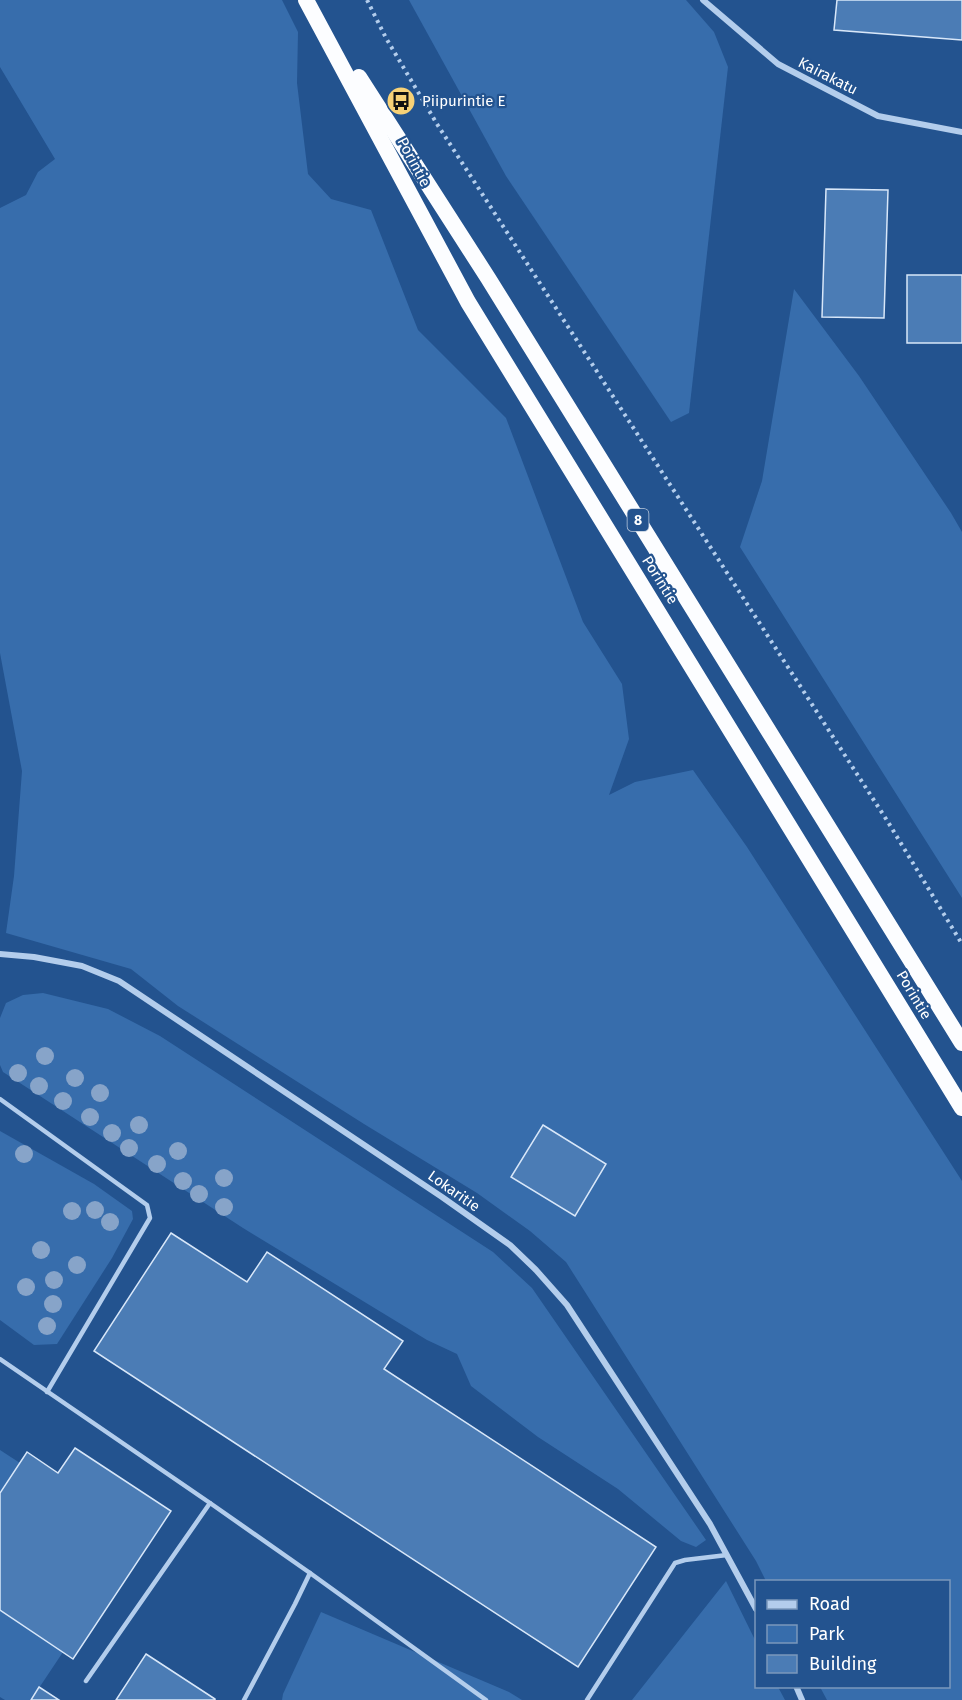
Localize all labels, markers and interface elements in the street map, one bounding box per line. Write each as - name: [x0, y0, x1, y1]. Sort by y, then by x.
- street label: Kairakatu: [795, 53, 861, 99]
- bus stop icon: Piipurintie E: [385, 85, 417, 117]
- place label: Piipurintie E: [422, 92, 505, 110]
- street label: Porintie: [393, 134, 435, 190]
- road number: 8: [628, 509, 648, 531]
- street label: Porintie: [638, 552, 682, 608]
- street label: Porintie: [892, 967, 936, 1023]
- street label: Lokaritie: [425, 1167, 483, 1215]
- legend: [755, 1580, 950, 1688]
- text: Road: [809, 1593, 851, 1615]
- text: Park: [809, 1623, 845, 1645]
- text: Building: [809, 1653, 877, 1675]

